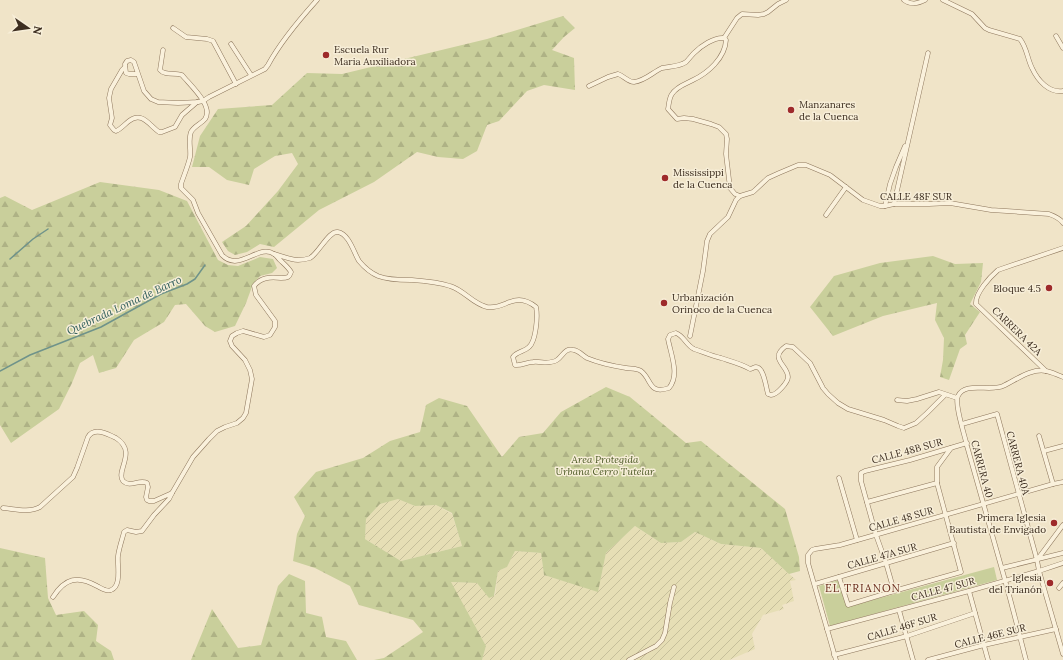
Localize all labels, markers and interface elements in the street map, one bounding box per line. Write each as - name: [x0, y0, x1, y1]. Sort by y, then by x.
- north arrow: [8, 8, 48, 48]
- text: N: [30, 25, 46, 36]
- place label: Escuela Rur Maria Auxiliadora: [334, 43, 416, 68]
- marker: Escuela Rur Maria Auxiliadora: [321, 50, 331, 60]
- place label: Manzanares de la Cuenca: [799, 98, 858, 123]
- marker: Manzanares de la Cuenca: [786, 105, 796, 115]
- place label: Mississippi de la Cuenca: [673, 166, 732, 191]
- marker: Mississippi de la Cuenca: [660, 173, 670, 183]
- street label: CALLE 48F SUR: [880, 190, 953, 203]
- water label: Quebrada Loma de Barro: [64, 272, 184, 338]
- place label: Bloque 4.5: [993, 282, 1041, 295]
- marker: Bloque 4.5: [1044, 283, 1054, 293]
- place label: Urbanización Orinoco de la Cuenca: [672, 291, 772, 316]
- marker: Urbanización Orinoco de la Cuenca: [659, 298, 669, 308]
- street label: CARRERA 42A: [989, 304, 1045, 359]
- street label: CARRERA 40A: [1003, 430, 1033, 497]
- street label: CALLE 48B SUR: [870, 435, 945, 467]
- street label: CARRERA 40: [968, 439, 996, 499]
- park label: Area Protegida Urbana Cerro Tutelar: [556, 453, 655, 478]
- street label: CALLE 48 SUR: [867, 503, 936, 534]
- place label: Primera Iglesia Bautista de Envigado: [949, 511, 1046, 536]
- marker: Primera Iglesia Bautista de Envigado: [1049, 518, 1059, 528]
- street label: CALLE 47A SUR: [846, 540, 919, 572]
- place label: Iglesia del Trianón: [989, 571, 1042, 596]
- street label: CALLE 47 SUR: [910, 574, 977, 604]
- marker: Iglesia del Trianón: [1045, 578, 1055, 588]
- district label: EL TRIANON: [825, 581, 901, 595]
- street label: CALLE 46F SUR: [866, 610, 939, 644]
- street label: CALLE 46E SUR: [953, 621, 1028, 651]

